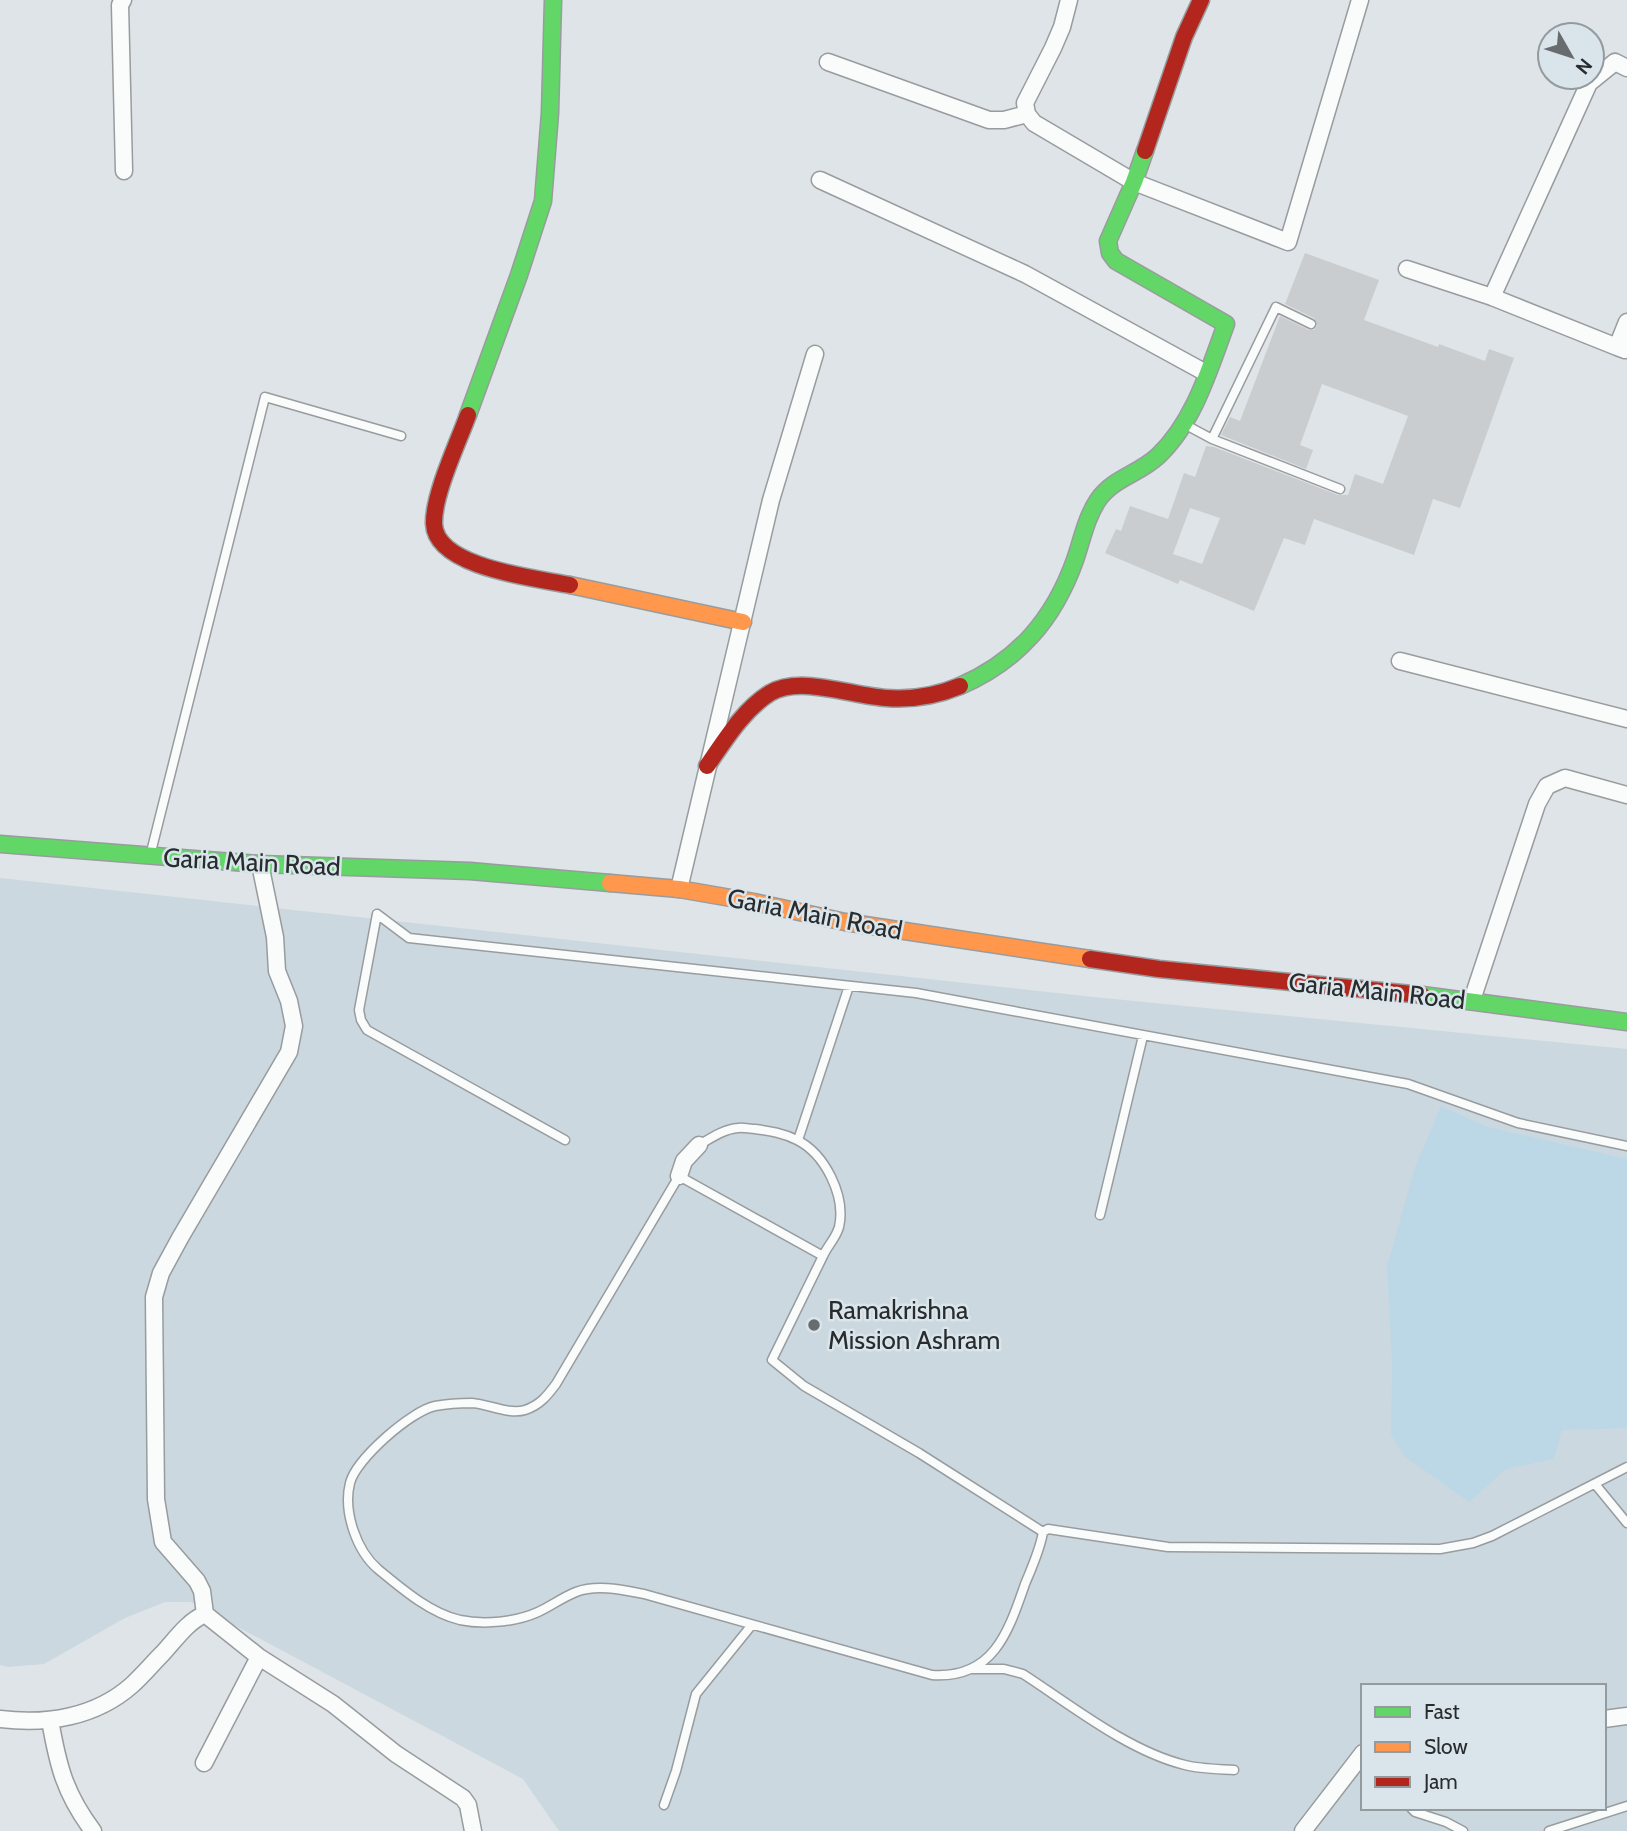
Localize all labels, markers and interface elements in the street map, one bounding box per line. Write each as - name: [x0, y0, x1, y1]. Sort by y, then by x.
- north arrow: [1536, 21, 1606, 91]
- text: N: [1571, 54, 1597, 79]
- street label: Garia Main Road: [162, 841, 342, 883]
- street label: Garia Main Road: [725, 881, 905, 947]
- street label: Garia Main Road: [1287, 966, 1467, 1016]
- place label: Ramakrishna Mission Ashram: [828, 1294, 1000, 1356]
- marker: Ramakrishna Mission Ashram: [806, 1317, 822, 1333]
- legend: [1361, 1684, 1606, 1810]
- text: Fast: [1424, 1699, 1460, 1724]
- text: Slow: [1424, 1734, 1468, 1759]
- text: Jam: [1423, 1769, 1458, 1794]

